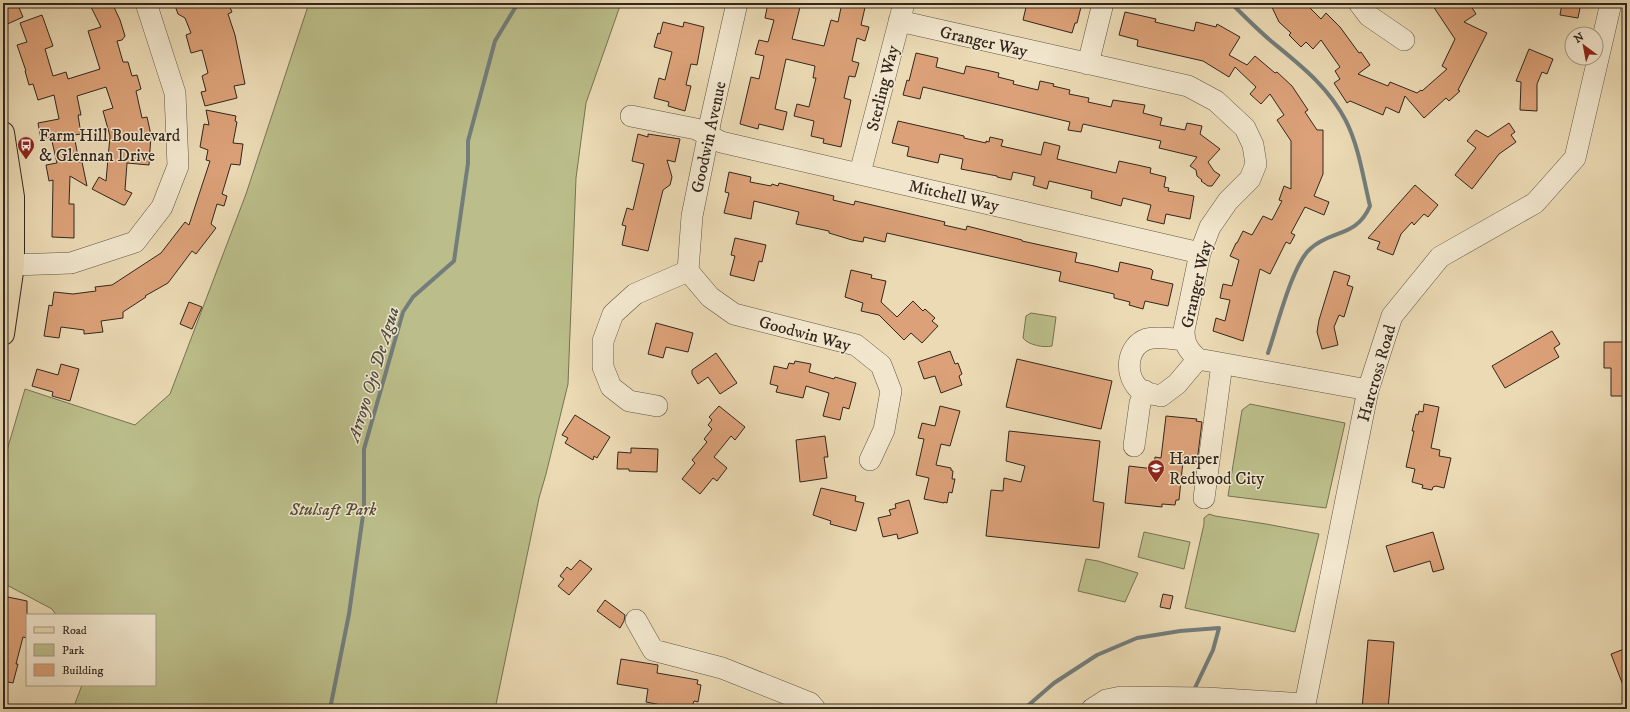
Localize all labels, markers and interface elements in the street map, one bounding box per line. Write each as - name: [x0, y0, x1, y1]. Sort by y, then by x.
- street label: Granger Way: [938, 21, 1031, 63]
- north arrow: [1564, 26, 1604, 66]
- text: N: [1572, 30, 1587, 47]
- street label: Sterling Way: [862, 42, 904, 133]
- street label: Goodwin Avenue: [686, 79, 732, 195]
- place label: Farm Hill Boulevard & Glennan Drive: [39, 125, 181, 167]
- bus stop icon: Farm Hill Boulevard & Glennan Drive: [16, 135, 36, 160]
- street label: Mitchell Way: [906, 175, 1002, 217]
- street label: Granger Way: [1176, 237, 1218, 330]
- water label: Arroyo Ojo De Agua: [342, 304, 405, 446]
- street label: Goodwin Way: [756, 311, 854, 357]
- street label: Harcross Road: [1353, 322, 1401, 424]
- place label: Harper Redwood City: [1169, 448, 1265, 490]
- school or university icon: Harper Redwood City: [1146, 458, 1166, 483]
- park label: Stulsaft Park: [289, 499, 377, 521]
- legend: [26, 614, 156, 686]
- text: Road: [62, 623, 87, 638]
- text: Park: [62, 643, 84, 658]
- text: Building: [62, 663, 103, 678]

